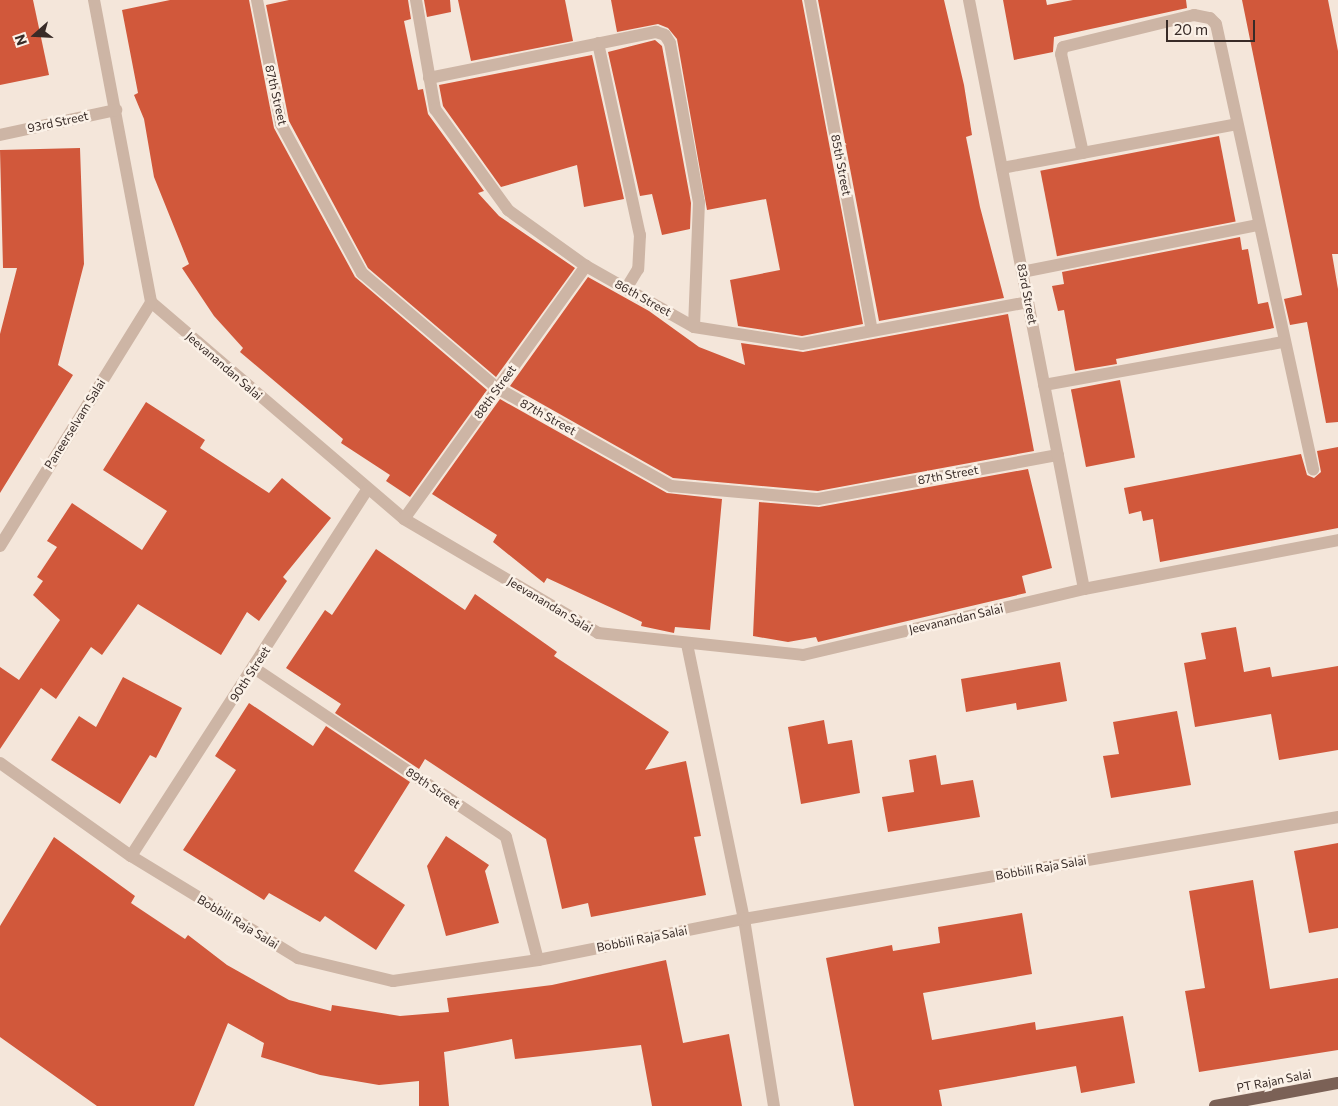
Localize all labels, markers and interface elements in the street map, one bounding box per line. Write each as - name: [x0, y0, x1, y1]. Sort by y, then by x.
- north arrow: [10, 10, 60, 60]
- scale bar: [1168, 10, 1257, 42]
- text: 20 m: [1174, 20, 1208, 38]
- text: N: [11, 32, 30, 48]
- street label: 87th Street: [262, 63, 290, 127]
- street label: 93rd Street: [26, 109, 90, 135]
- street label: 85th Street: [828, 133, 854, 197]
- street label: 83rd Street: [1014, 262, 1040, 326]
- street label: 86th Street: [612, 277, 674, 319]
- street label: Jeevanandan Salai: [183, 329, 265, 403]
- street label: 88th Street: [471, 362, 519, 422]
- street label: Paneerselvam Salai: [41, 376, 109, 472]
- street label: 87th Street: [518, 396, 578, 438]
- street label: 87th Street: [916, 463, 980, 487]
- street label: Jeevanandan Salai: [505, 574, 595, 636]
- street label: Jeevanandan Salai: [907, 601, 1005, 637]
- street label: 90th Street: [227, 644, 273, 704]
- street label: 89th Street: [403, 765, 463, 811]
- street label: Bobbili Raja Salai: [994, 853, 1088, 883]
- street label: Bobbili Raja Salai: [195, 892, 281, 952]
- street label: Bobbili Raja Salai: [595, 923, 689, 955]
- street label: PT Rajan Salai: [1235, 1067, 1313, 1095]

